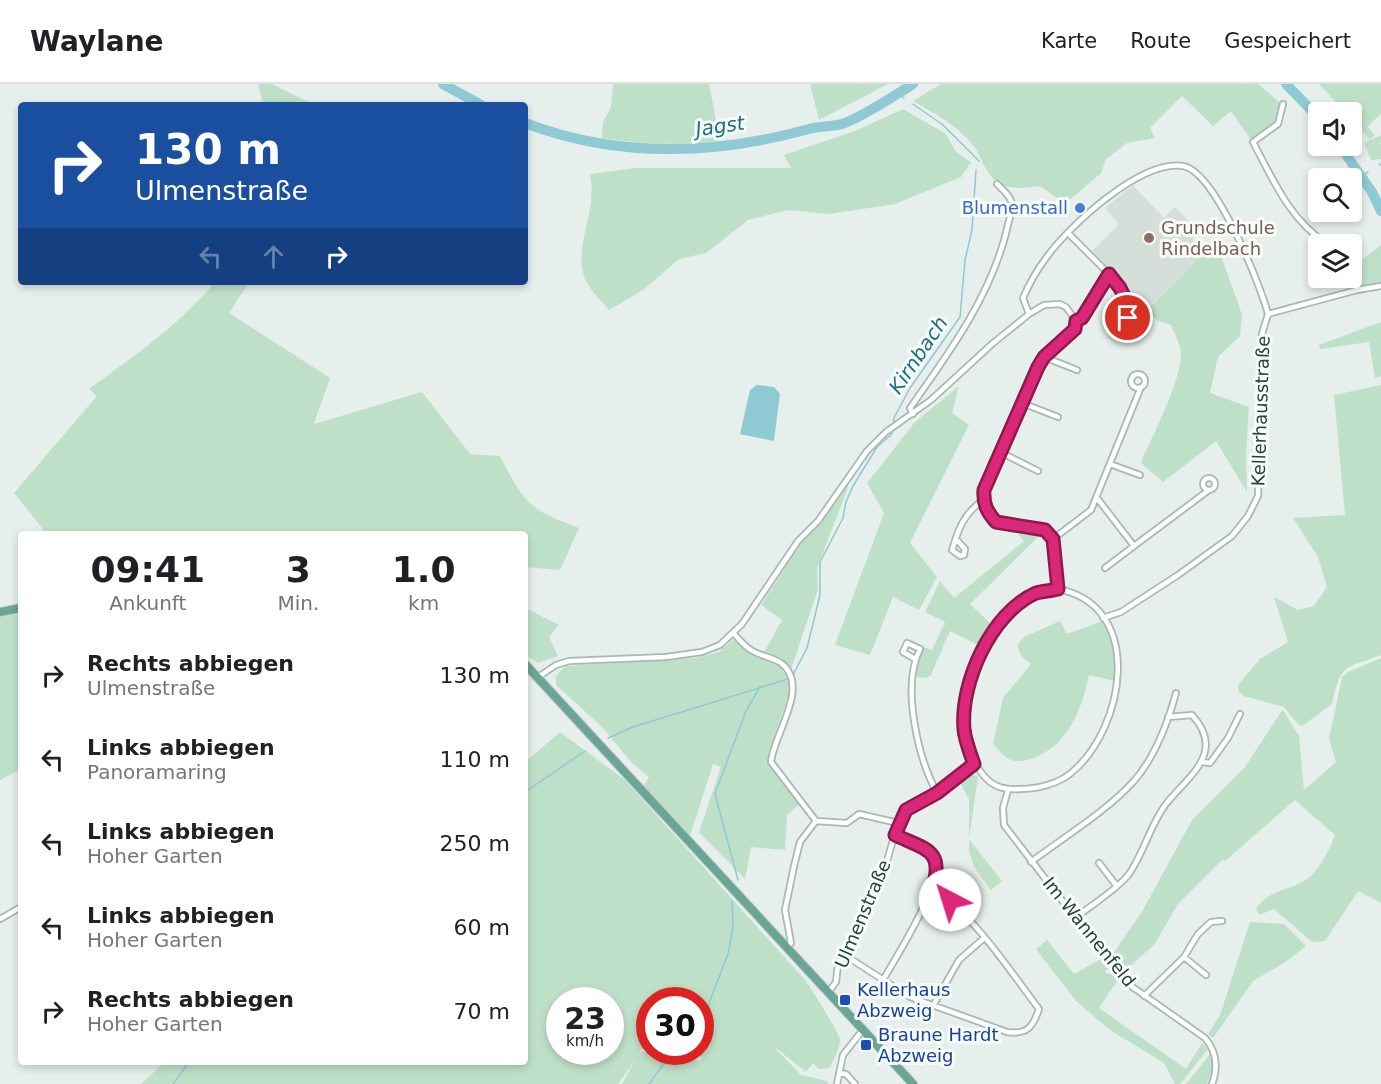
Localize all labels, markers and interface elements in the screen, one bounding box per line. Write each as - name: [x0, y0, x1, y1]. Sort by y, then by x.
- text: Waylane: [30, 25, 164, 58]
- text: Karte: [1041, 29, 1097, 53]
- text: Route: [1130, 29, 1191, 53]
- text: Gespeichert: [1224, 29, 1351, 53]
- map controls: [1308, 102, 1362, 288]
- button: sound: [1308, 102, 1362, 156]
- water label: Jagst: [690, 111, 747, 142]
- text: 130 m: [135, 125, 281, 174]
- icon: right: [36, 126, 114, 204]
- button: search: [1308, 168, 1362, 222]
- text: Ulmenstraße: [135, 175, 308, 206]
- place label: Blumenstall: [962, 197, 1068, 218]
- marker: Blumenstall: [1073, 201, 1087, 215]
- place label: Grundschule Rindelbach: [1161, 217, 1275, 259]
- marker: Grundschule Rindelbach: [1142, 231, 1156, 245]
- button: layers: [1308, 234, 1362, 288]
- icon: left: [194, 240, 227, 273]
- icon: ahead: [257, 240, 290, 273]
- icon: right: [320, 240, 353, 273]
- pin: [1102, 292, 1153, 343]
- icon: arrive: [1111, 301, 1144, 334]
- water label: Kirnbach: [883, 312, 953, 398]
- street label: Kellerhausstraße: [1247, 335, 1274, 487]
- text: 09:41: [90, 549, 205, 590]
- text: 3: [286, 549, 311, 590]
- text: 1.0: [392, 549, 456, 590]
- text: Ankunft: [109, 591, 186, 615]
- text: Min.: [277, 591, 319, 615]
- text: km: [408, 591, 439, 615]
- text: Rechts abbiegen: [87, 651, 294, 676]
- icon: right: [36, 659, 69, 692]
- text: 130 m: [440, 663, 510, 688]
- text: Ulmenstraße: [87, 676, 215, 700]
- text: Links abbiegen: [87, 735, 275, 760]
- icon: left: [36, 743, 69, 776]
- text: 110 m: [440, 747, 510, 772]
- text: Panoramaring: [87, 760, 227, 784]
- text: Links abbiegen: [87, 819, 275, 844]
- icon: left: [36, 827, 69, 860]
- text: 250 m: [440, 831, 510, 856]
- text: Hoher Garten: [87, 844, 223, 868]
- street label: Ulmenstraße: [830, 857, 895, 971]
- position arrow: [918, 868, 982, 932]
- street label: Im Wannenfeld: [1039, 872, 1140, 991]
- text: Links abbiegen: [87, 903, 275, 928]
- icon: left: [36, 911, 69, 944]
- text: 60 m: [454, 915, 510, 940]
- text: Hoher Garten: [87, 928, 223, 952]
- place label: Kellerhaus Abzweig: [857, 979, 950, 1021]
- text: Rechts abbiegen: [87, 987, 294, 1012]
- speed limit sign: 30: [636, 987, 714, 1065]
- marker: Kellerhaus Abzweig: [838, 993, 852, 1007]
- icon: right: [36, 995, 69, 1028]
- text: 70 m: [454, 999, 510, 1024]
- text: 23: [564, 1001, 606, 1036]
- text: Hoher Garten: [87, 1012, 223, 1036]
- place label: Braune Hardt Abzweig: [878, 1024, 999, 1066]
- text: km/h: [566, 1032, 604, 1050]
- marker: Braune Hardt Abzweig: [859, 1038, 873, 1052]

